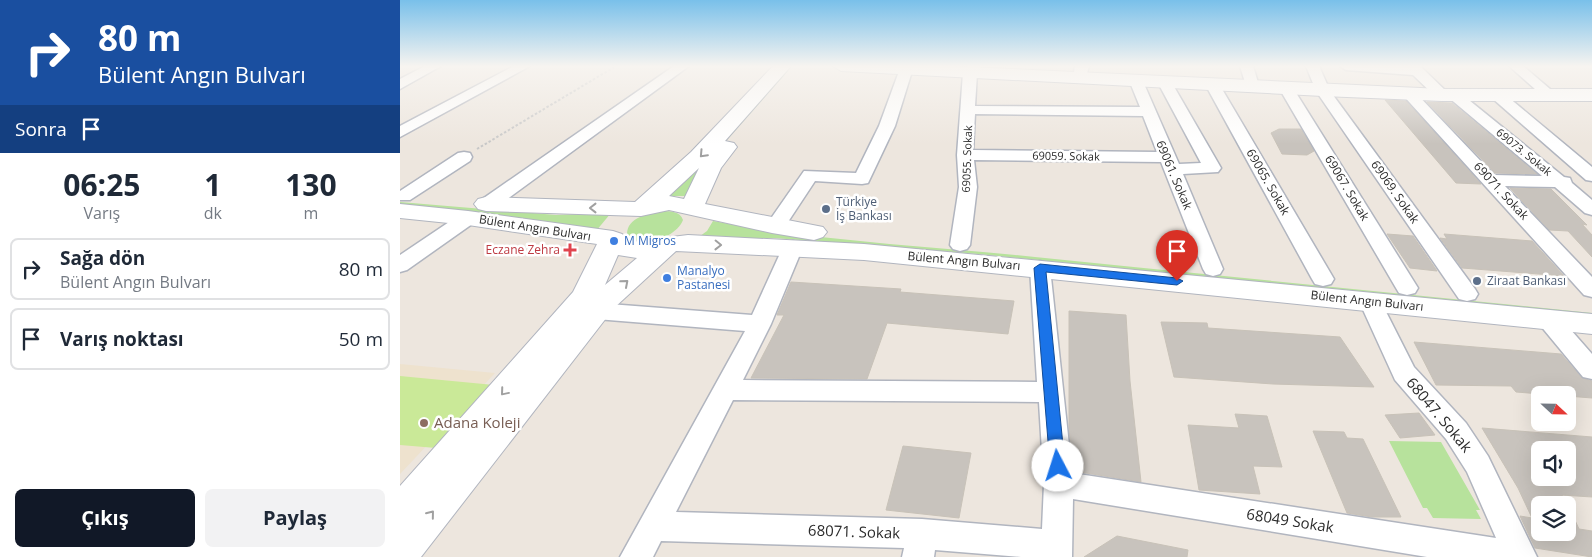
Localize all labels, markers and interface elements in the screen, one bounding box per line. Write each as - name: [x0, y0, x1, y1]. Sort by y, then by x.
- text: 80 m: [98, 14, 181, 61]
- icon: right: [15, 20, 80, 85]
- text: Bülent Angın Bulvarı: [98, 59, 306, 89]
- icon: arrive: [77, 115, 105, 143]
- text: Sonra: [15, 116, 67, 142]
- street label: 69055. Sokak: [958, 125, 975, 193]
- street label: 69073. Sokak: [1493, 125, 1555, 179]
- street label: 69061. Sokak: [1152, 138, 1197, 213]
- street label: 69065. Sokak: [1243, 146, 1295, 218]
- street label: 69059. Sokak: [1032, 147, 1100, 164]
- one-way arrow: [700, 148, 709, 157]
- street label: 69067. Sokak: [1321, 152, 1374, 224]
- street label: 69069. Sokak: [1367, 157, 1424, 227]
- street label: 69071. Sokak: [1470, 158, 1533, 224]
- text: 06:25: [63, 164, 140, 205]
- text: 1: [204, 164, 221, 205]
- text: 130: [285, 164, 337, 205]
- place label: Türkiye İş Bankası: [836, 193, 892, 224]
- text: Varış: [84, 202, 120, 224]
- text: dk: [204, 202, 222, 224]
- text: m: [304, 202, 318, 224]
- one-way arrow: [589, 203, 596, 213]
- marker: Türkiye İş Bankası: [820, 203, 832, 215]
- street label: Bülent Angın Bulvarı: [478, 210, 592, 245]
- pin: [1156, 230, 1198, 281]
- place label: M Migros: [624, 232, 676, 249]
- marker: M Migros: [608, 235, 620, 247]
- icon: arrive: [1163, 237, 1191, 265]
- one-way arrow: [714, 239, 722, 250]
- place label: Eczane Zehra: [486, 241, 560, 258]
- marker: Eczane Zehra: [564, 244, 576, 256]
- text: Sağa dön: [60, 245, 145, 271]
- street label: Bülent Angın Bulvarı: [907, 247, 1021, 274]
- icon: right: [17, 255, 45, 283]
- text: 80 m: [339, 256, 383, 282]
- place label: Manalyo Pastanesi: [677, 262, 730, 293]
- text: Bülent Angın Bulvarı: [60, 271, 211, 293]
- marker: Manalyo Pastanesi: [661, 272, 673, 284]
- place label: Ziraat Bankası: [1487, 272, 1566, 289]
- marker: Ziraat Bankası: [1471, 275, 1483, 287]
- one-way arrow: [619, 280, 628, 289]
- street label: Bülent Angın Bulvarı: [1310, 286, 1424, 315]
- icon: arrive: [17, 325, 45, 353]
- text: Varış noktası: [60, 326, 184, 352]
- text: 50 m: [339, 326, 383, 352]
- street label: 68047. Sokak: [1403, 373, 1477, 456]
- one-way arrow: [501, 386, 510, 395]
- north arrow: [1531, 386, 1576, 431]
- map controls: [1531, 386, 1576, 541]
- place label: Adana Koleji: [434, 412, 520, 432]
- marker: Adana Koleji: [418, 417, 430, 429]
- position arrow: [1031, 439, 1083, 491]
- button: sound: [1531, 441, 1576, 486]
- button: Çıkış: [15, 489, 195, 547]
- button: Paylaş: [205, 489, 385, 547]
- button: layers: [1531, 496, 1576, 541]
- street label: 68049 Sokak: [1245, 503, 1335, 537]
- one-way arrow: [425, 511, 434, 520]
- street label: 68071. Sokak: [808, 519, 901, 543]

